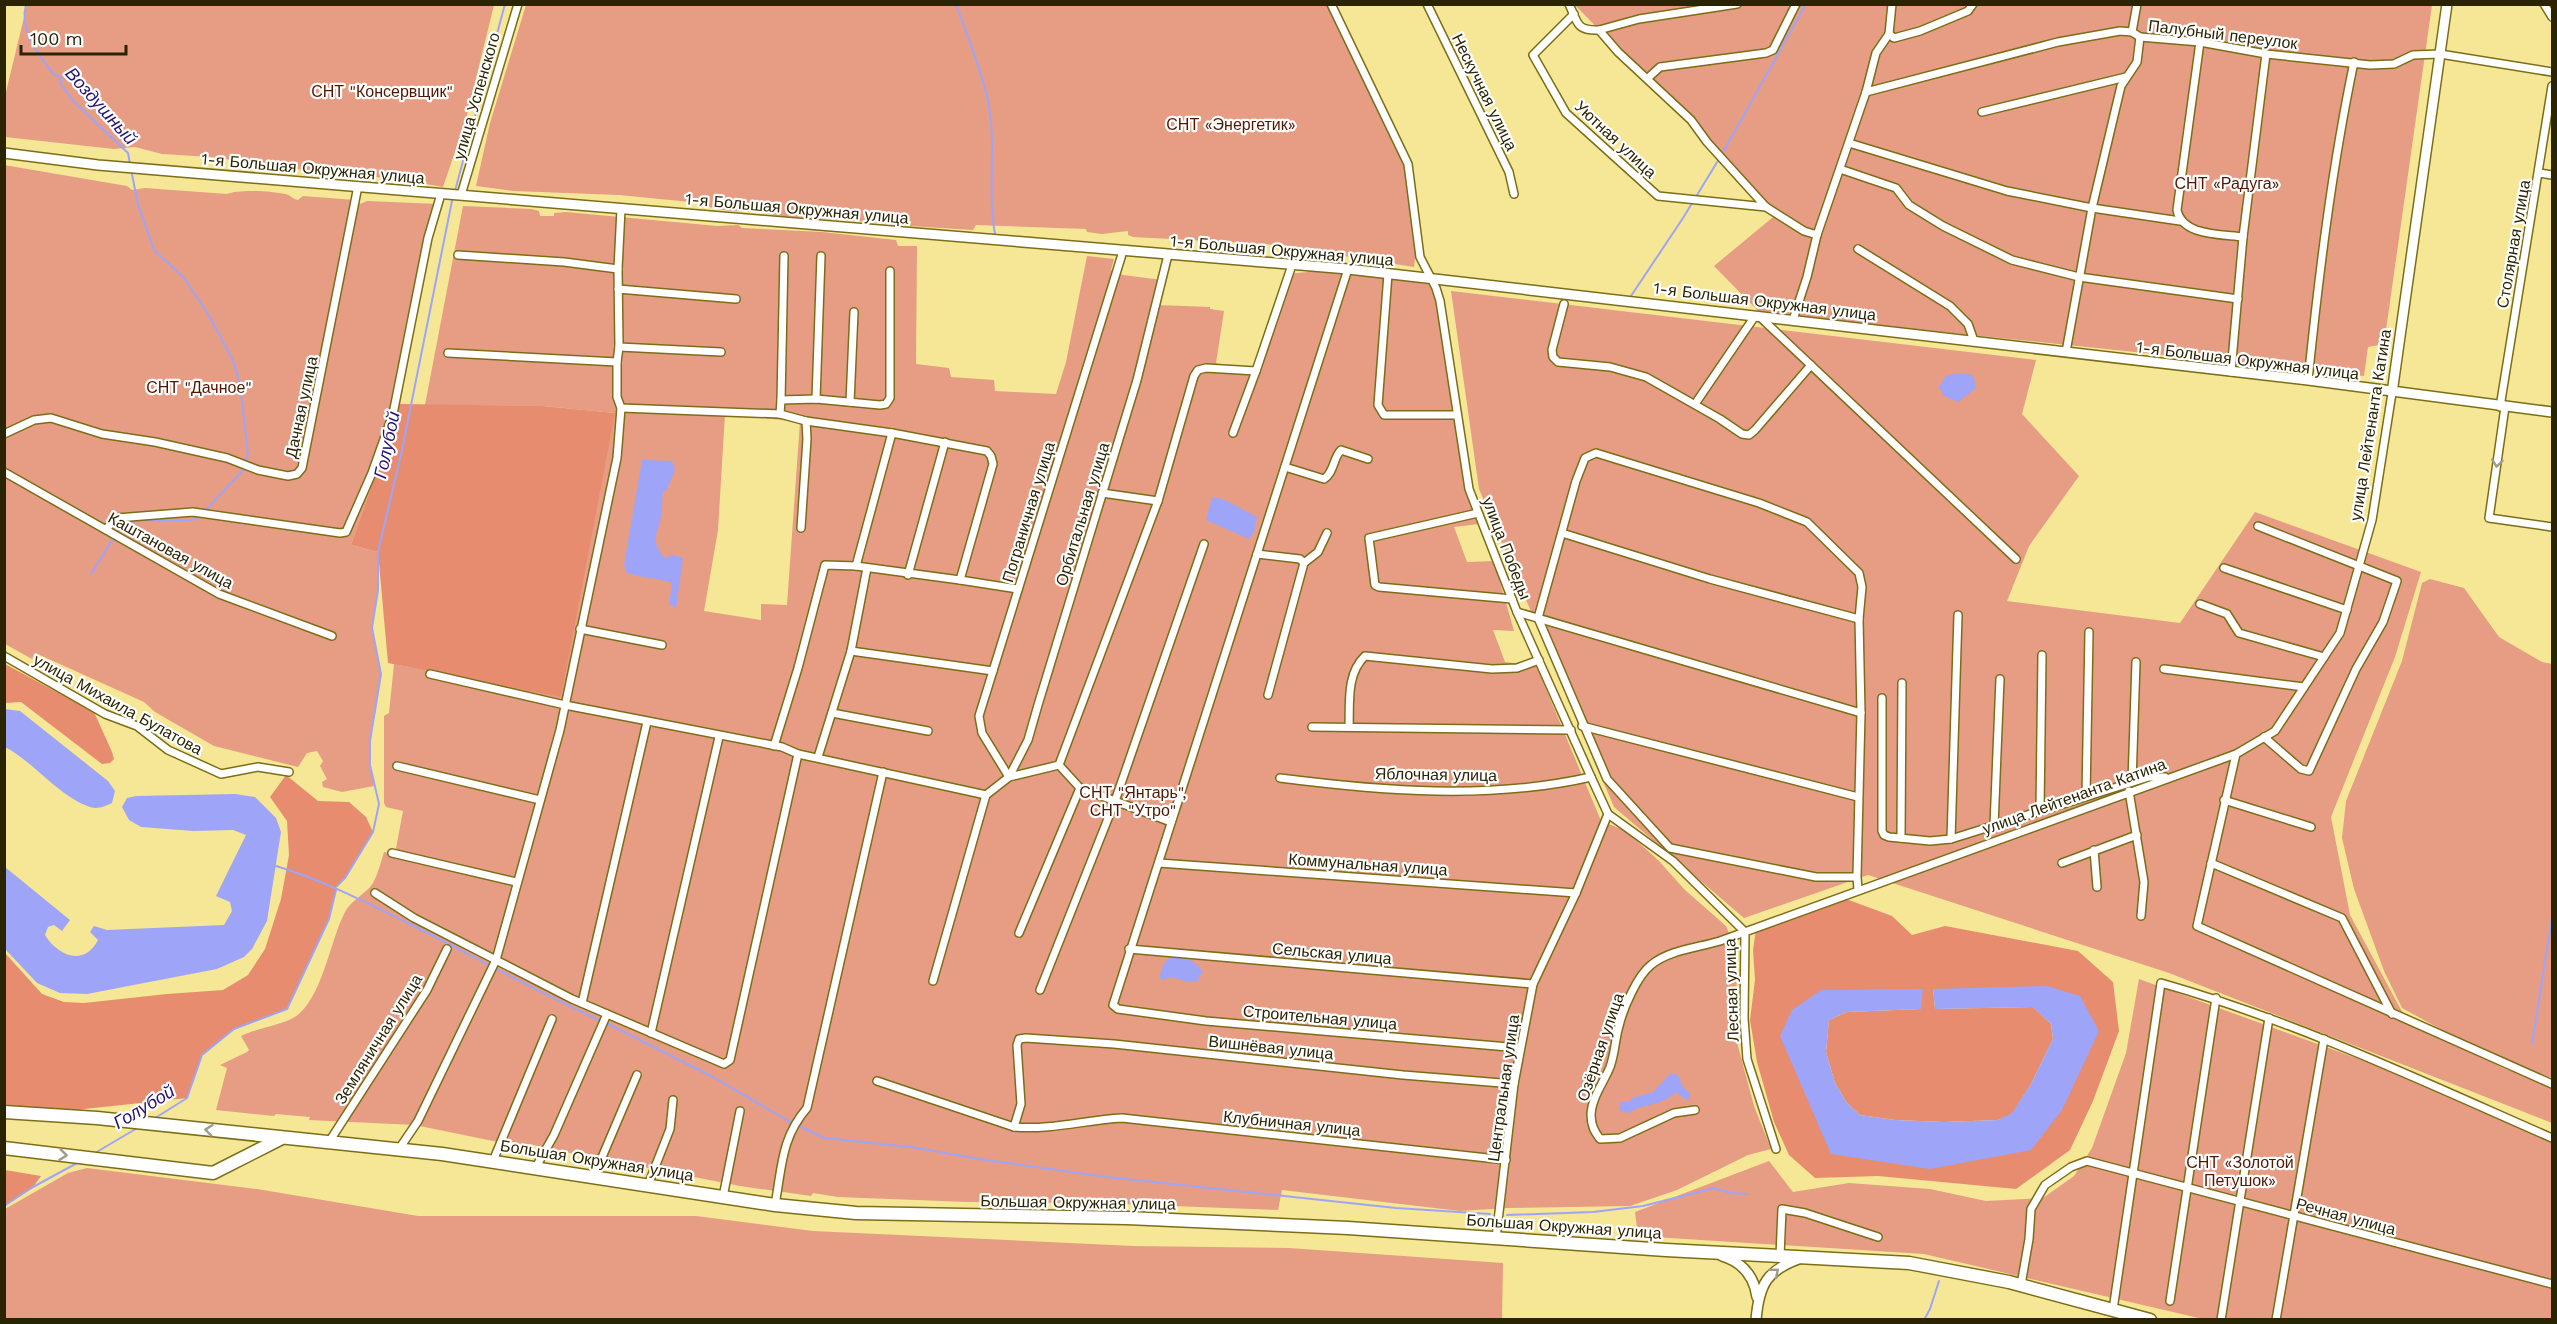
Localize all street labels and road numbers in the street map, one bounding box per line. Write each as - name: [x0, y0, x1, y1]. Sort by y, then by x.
- street label: Палубный переулок: [2147, 16, 2300, 53]
- street label: улица Успенского: [449, 30, 504, 162]
- street label: Нескучная улица: [1448, 31, 1521, 154]
- street label: Уютная улица: [1571, 97, 1660, 182]
- street label: 1-я Большая Окружная улица: [201, 149, 425, 188]
- street label: Столярная улица: [2493, 178, 2534, 310]
- street label: 1-я Большая Окружная улица: [685, 189, 909, 228]
- street label: 1-я Большая Окружная улица: [1170, 231, 1394, 270]
- street label: 1-я Большая Окружная улица: [1653, 278, 1877, 325]
- street label: улица Лейтенанта Катина: [2346, 328, 2395, 522]
- street label: 1-я Большая Окружная улица: [2136, 337, 2360, 384]
- street label: Дачная улица: [281, 354, 322, 460]
- street label: Пограничная улица: [998, 439, 1059, 585]
- street label: Орбитальная улица: [1052, 440, 1113, 588]
- street label: улица Победы: [1478, 494, 1535, 602]
- street label: Каштановая улица: [105, 508, 237, 593]
- street label: улица Михаила Булатова: [30, 650, 206, 759]
- street label: улица Лейтенанта Катина: [1980, 754, 2169, 839]
- street label: Яблочная улица: [1375, 764, 1497, 785]
- street label: Коммунальная улица: [1288, 849, 1448, 880]
- street label: Лесная улица: [1720, 938, 1743, 1042]
- street label: Сельская улица: [1271, 939, 1393, 968]
- street label: Земляничная улица: [331, 971, 426, 1108]
- street label: Озёрная улица: [1573, 990, 1628, 1104]
- street label: Строительная улица: [1242, 1001, 1398, 1034]
- street label: Центральная улица: [1484, 1013, 1523, 1163]
- street label: Вишнёвая улица: [1208, 1031, 1334, 1064]
- street label: Клубничная улица: [1222, 1107, 1362, 1140]
- street label: Большая Окружная улица: [499, 1136, 695, 1185]
- street label: Большая Окружная улица: [980, 1191, 1176, 1214]
- street label: Речная улица: [2294, 1194, 2398, 1239]
- street label: Большая Окружная улица: [1466, 1210, 1662, 1243]

